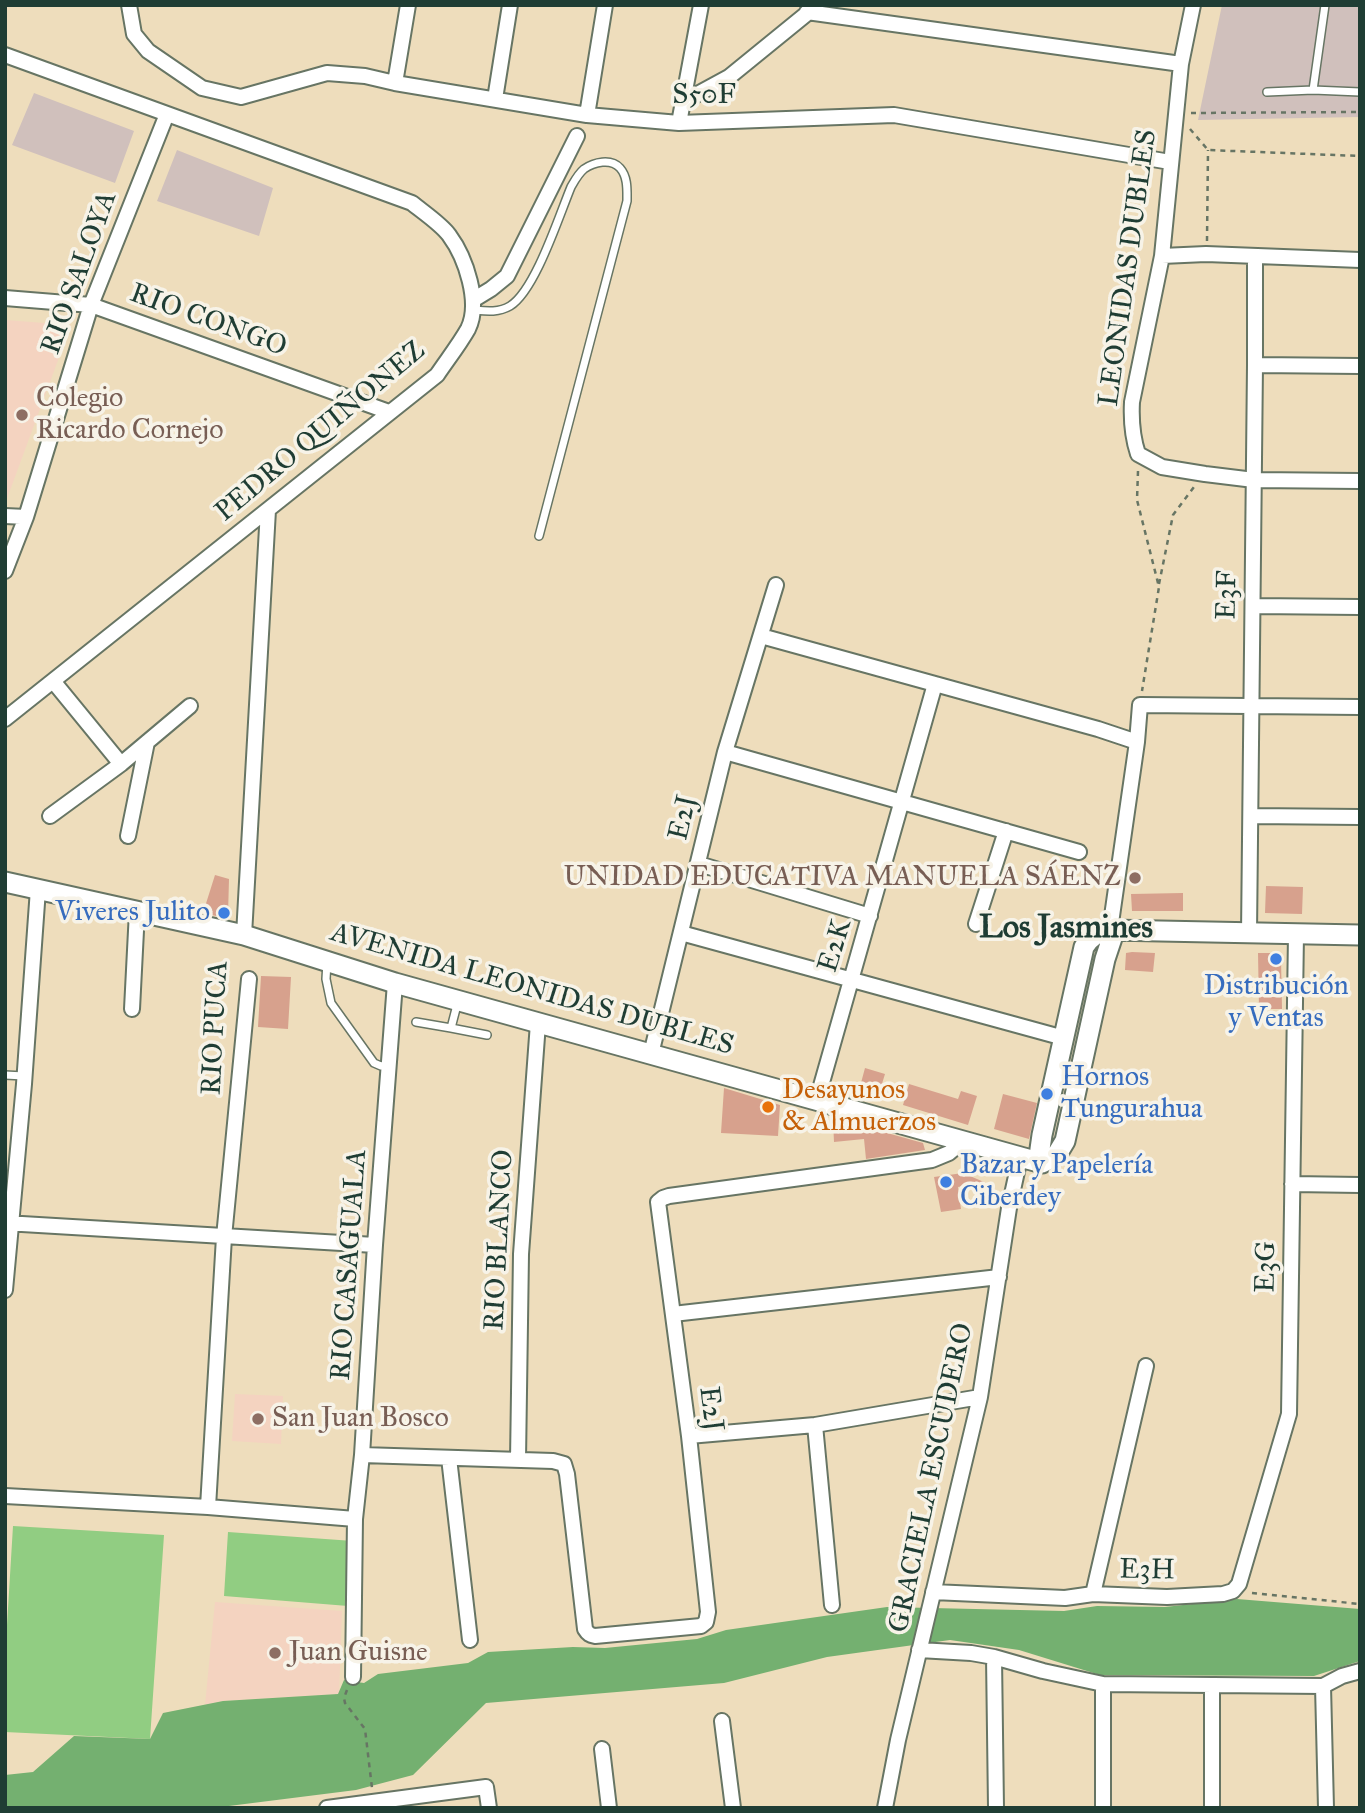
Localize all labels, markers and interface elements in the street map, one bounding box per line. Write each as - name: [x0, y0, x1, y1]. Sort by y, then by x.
- street label: S50F: [672, 79, 736, 113]
- street label: LEONIDAS DUBLES: [1093, 127, 1165, 409]
- street label: RIO SALOYA: [35, 187, 125, 359]
- street label: RIO CONGO: [125, 277, 291, 365]
- street label: PEDRO QUIÑONEZ: [209, 334, 433, 530]
- place label: Colegio Ricardo Cornejo: [36, 382, 223, 448]
- marker: Colegio Ricardo Cornejo: [14, 407, 30, 423]
- street label: E3F: [1211, 570, 1245, 620]
- street label: E2J: [663, 792, 705, 844]
- place label: UNIDAD EDUCATIVA MANUELA SÁENZ: [564, 861, 1121, 895]
- marker: UNIDAD EDUCATIVA MANUELA SÁENZ: [1127, 870, 1143, 886]
- place label: Viveres Julito: [55, 896, 210, 930]
- marker: Viveres Julito: [216, 905, 232, 921]
- district label: Los Jasmines: [979, 910, 1153, 948]
- street label: E2K: [812, 915, 860, 977]
- street label: AVENIDA LEONIDAS DUBLES: [327, 916, 737, 1064]
- marker: Distribución y Ventas: [1268, 951, 1284, 967]
- street label: RIO PUCA: [196, 960, 236, 1096]
- place label: Distribución y Ventas: [1203, 970, 1349, 1036]
- place label: Hornos Tungurahua: [1061, 1061, 1203, 1127]
- place label: Desayunos & Almuerzos: [782, 1074, 936, 1140]
- marker: Hornos Tungurahua: [1039, 1086, 1055, 1102]
- marker: Desayunos & Almuerzos: [760, 1099, 776, 1115]
- street label: RIO CASAGUALA: [325, 1148, 375, 1382]
- street label: RIO BLANCO: [478, 1149, 522, 1331]
- place label: Bazar y Papelería Ciberdey: [960, 1149, 1153, 1215]
- marker: Bazar y Papelería Ciberdey: [938, 1174, 954, 1190]
- street label: E3G: [1250, 1241, 1284, 1293]
- street label: GRACIELA ESCUDERO: [883, 1320, 981, 1636]
- street label: E2J: [691, 1385, 729, 1433]
- place label: San Juan Bosco: [272, 1402, 449, 1436]
- marker: San Juan Bosco: [250, 1411, 266, 1427]
- street label: E3H: [1119, 1554, 1175, 1588]
- place label: Juan Guisne: [289, 1636, 428, 1670]
- marker: Juan Guisne: [267, 1645, 283, 1661]

